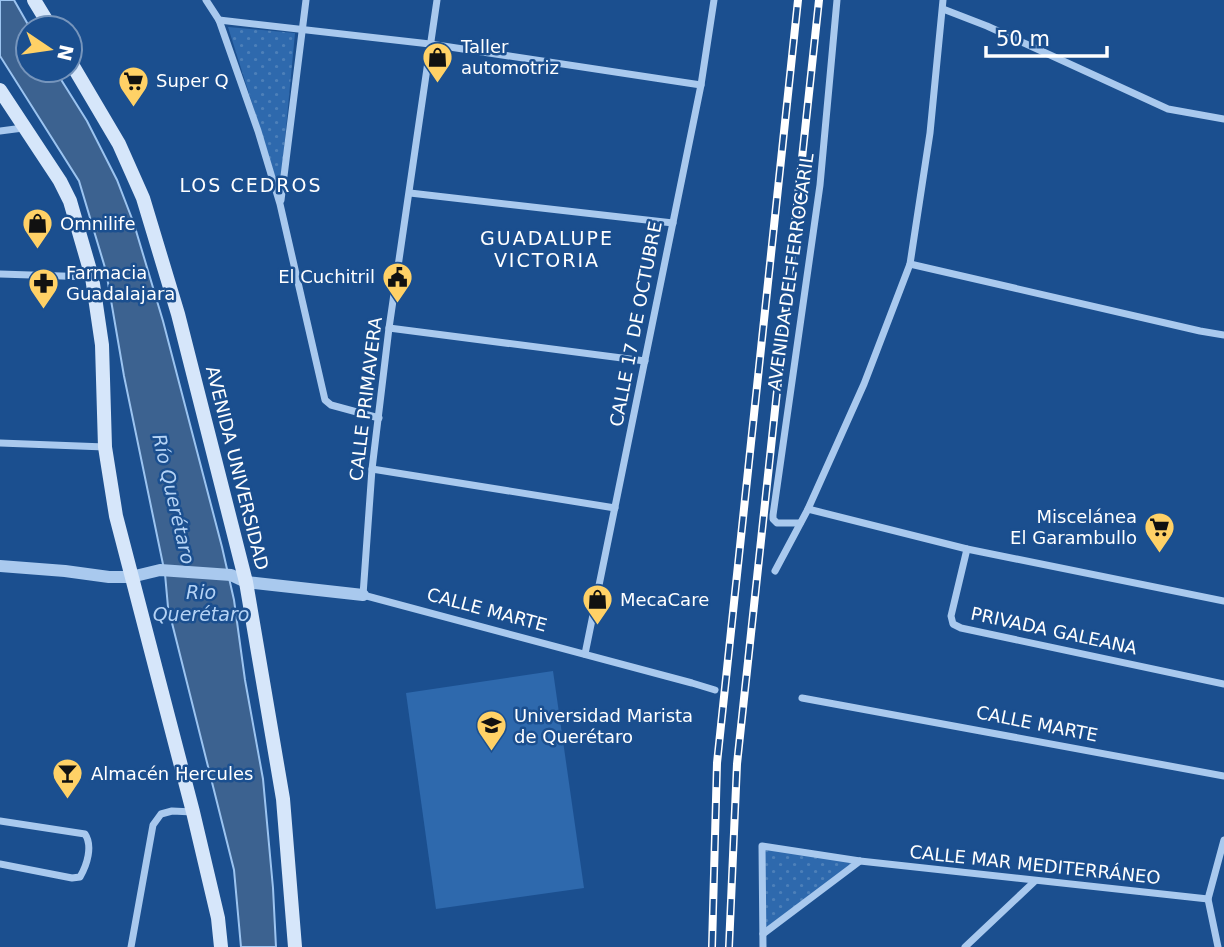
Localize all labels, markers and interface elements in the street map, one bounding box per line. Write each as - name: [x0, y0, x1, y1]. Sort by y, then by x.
- north arrow: [14, 14, 84, 84]
- scale bar: [986, 14, 1107, 58]
- text: 50 m: [996, 27, 1050, 51]
- place label: Taller automotriz: [460, 36, 559, 78]
- shop icon: Taller automotriz: [421, 40, 455, 84]
- text: N: [53, 43, 78, 63]
- supermarket icon: Super Q: [116, 64, 150, 108]
- place label: Super Q: [156, 70, 229, 91]
- street label: AVENIDA DEL FERROCARIL: [763, 152, 818, 392]
- district label: LOS CEDROS: [179, 174, 323, 196]
- shop icon: Omnilife: [20, 207, 54, 251]
- place label: Omnilife: [60, 213, 136, 234]
- street label: CALLE 17 DE OCTUBRE: [605, 219, 666, 428]
- district label: GUADALUPE VICTORIA: [480, 227, 614, 271]
- public building icon: El Cuchitril: [381, 260, 415, 304]
- place label: Farmacia Guadalajara: [66, 262, 175, 304]
- pharmacy icon: Farmacia Guadalajara: [26, 266, 60, 310]
- place label: El Cuchitril: [278, 266, 375, 287]
- street label: CALLE PRIMAVERA: [345, 315, 386, 482]
- street label: AVENIDA UNIVERSIDAD: [202, 364, 273, 572]
- water label: Río Querétaro: [148, 432, 200, 566]
- place label: Miscelánea El Garambullo: [1010, 506, 1137, 548]
- supermarket icon: Miscelánea El Garambullo: [1143, 510, 1177, 554]
- water label: Rio Querétaro: [153, 581, 249, 625]
- street label: CALLE MARTE: [425, 583, 549, 636]
- shop icon: MecaCare: [580, 583, 614, 627]
- place label: MecaCare: [620, 589, 709, 610]
- street label: PRIVADA GALEANA: [969, 603, 1140, 659]
- street label: CALLE MARTE: [974, 701, 1100, 746]
- place label: Universidad Marista de Querétaro: [514, 705, 693, 747]
- school or university icon: Universidad Marista de Querétaro: [474, 709, 508, 753]
- bar icon: Almacén Hercules: [51, 757, 85, 801]
- place label: Almacén Hercules: [91, 763, 253, 784]
- street label: CALLE MAR MEDITERRÁNEO: [909, 841, 1162, 888]

